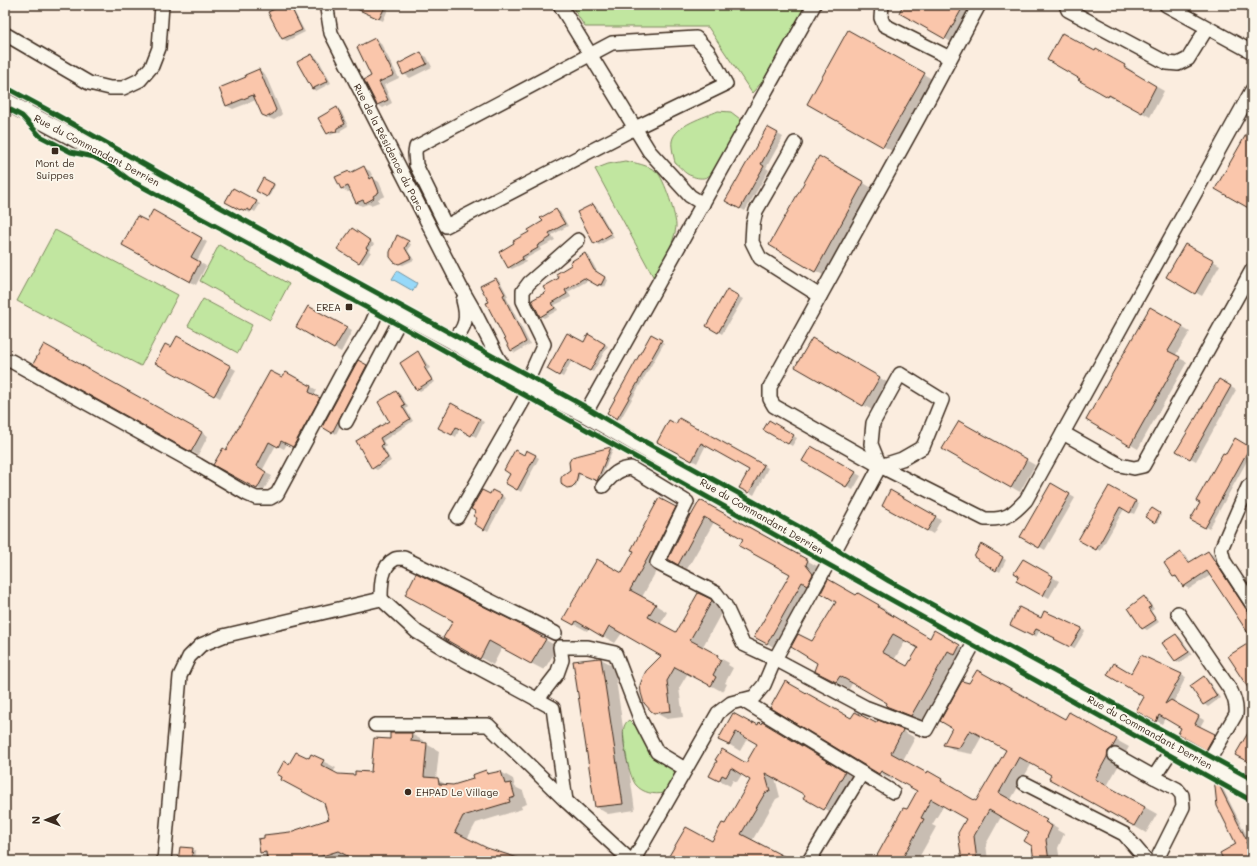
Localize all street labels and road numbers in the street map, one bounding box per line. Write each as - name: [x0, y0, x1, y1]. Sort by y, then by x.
- street label: Rue de la Résidence du Parc: [351, 81, 427, 213]
- street label: Rue du Commandant Derrien: [32, 111, 162, 189]
- street label: Rue du Commandant Derrien: [698, 475, 826, 557]
- street label: Rue du Commandant Derrien: [1085, 692, 1215, 772]

